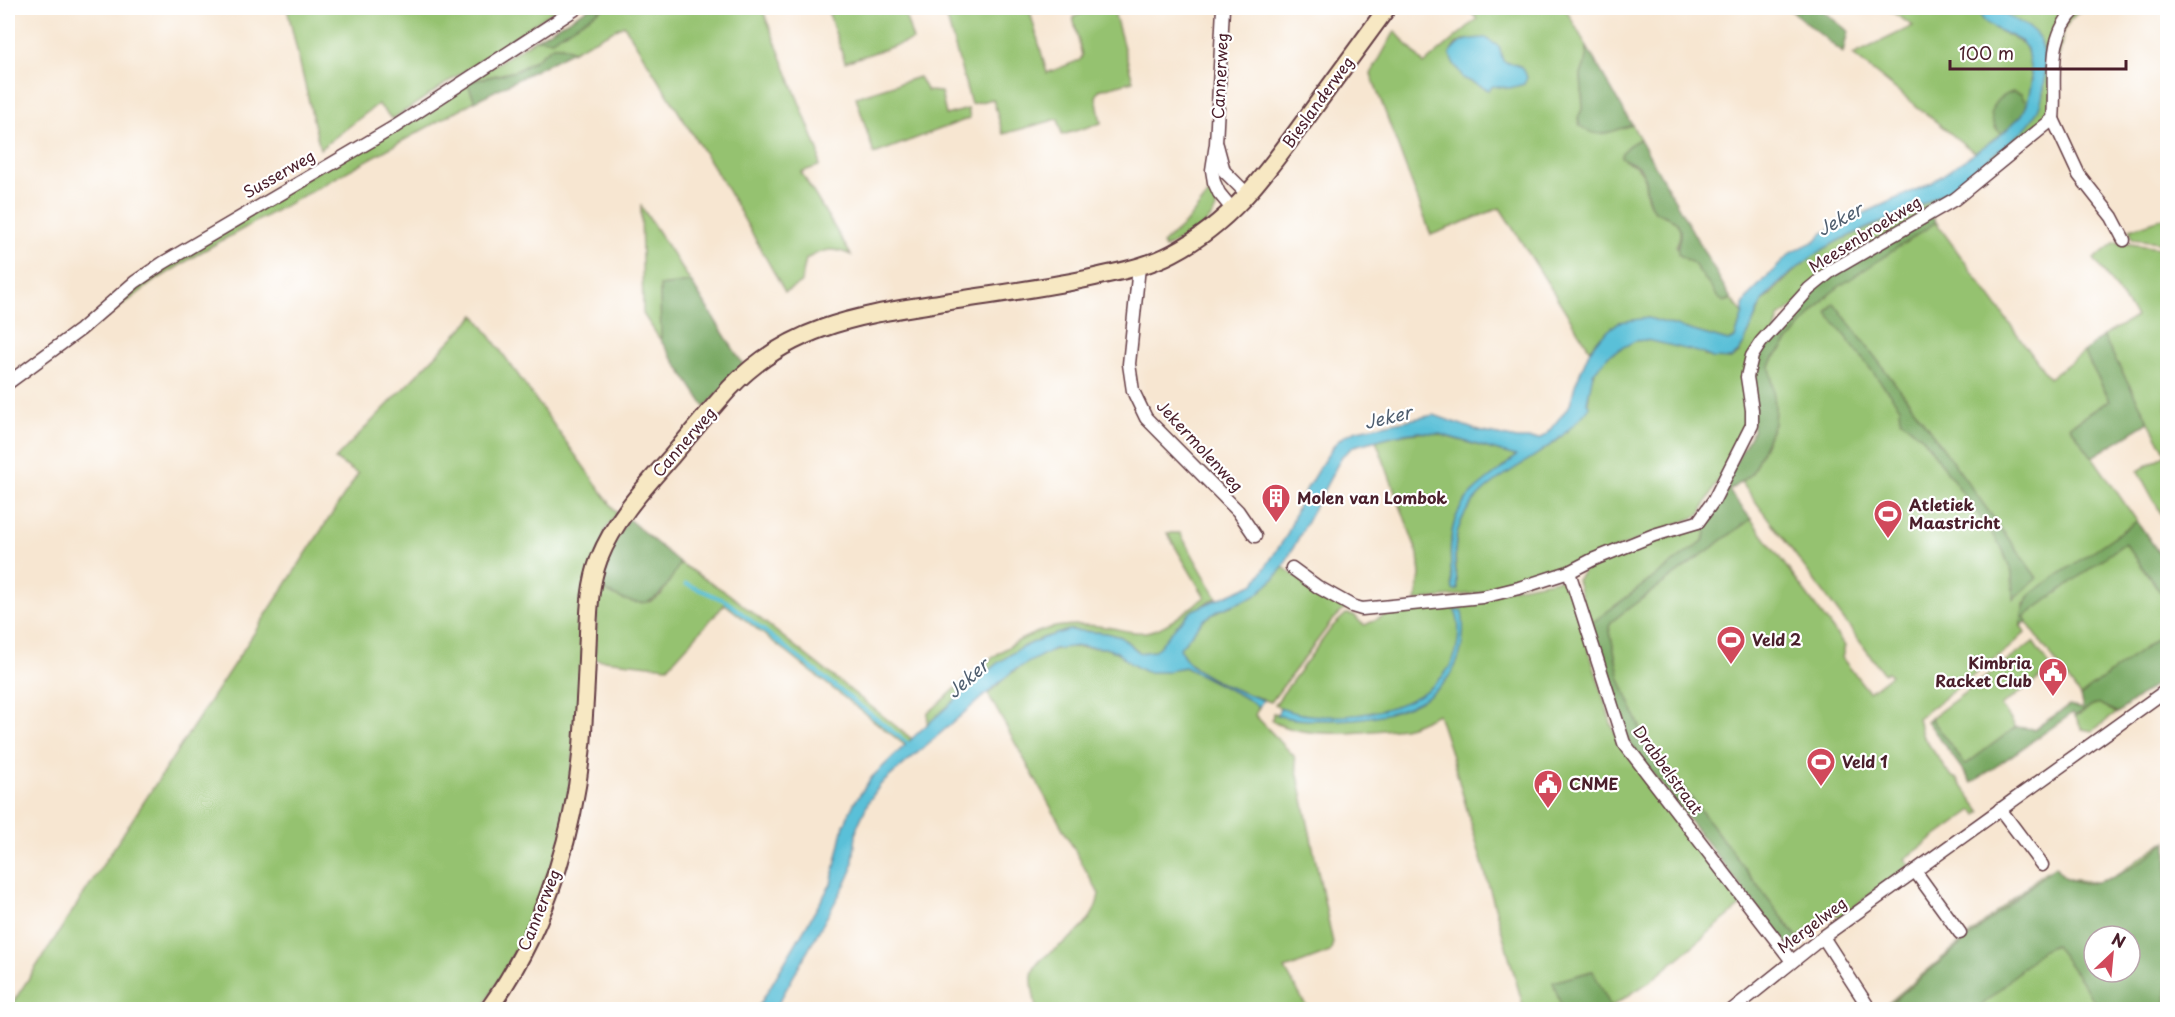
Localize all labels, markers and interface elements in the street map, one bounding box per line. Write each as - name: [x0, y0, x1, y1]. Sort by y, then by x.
- street label: Cannerweg: [1205, 32, 1233, 120]
- scale bar: [1950, 33, 2126, 71]
- text: 100 m: [1959, 39, 2014, 66]
- street label: Bieslanderweg: [1276, 51, 1359, 152]
- street label: Susserweg: [238, 143, 319, 203]
- street label: Meesenbroekweg: [1803, 189, 1926, 278]
- water label: Jeker: [1812, 194, 1869, 242]
- street label: Jekermolenweg: [1152, 394, 1250, 497]
- water label: Jeker: [1361, 397, 1417, 435]
- street label: Cannerweg: [646, 401, 721, 482]
- building icon: Molen van Lombok: [1260, 482, 1292, 524]
- place label: Molen van Lombok: [1297, 485, 1447, 509]
- place label: Atletiek Maastricht: [1909, 492, 2001, 534]
- sports icon: Atletiek Maastricht: [1872, 498, 1904, 540]
- sports icon: Veld 2: [1715, 624, 1747, 666]
- place label: Veld 2: [1752, 627, 1801, 651]
- water label: Jeker: [940, 650, 996, 704]
- place label: Kimbria Racket Club: [1935, 650, 2032, 692]
- public building icon: Kimbria Racket Club: [2037, 656, 2069, 698]
- street label: Drabbelstraat: [1628, 720, 1710, 819]
- sports icon: Veld 1: [1805, 746, 1837, 788]
- place label: Veld 1: [1842, 749, 1888, 773]
- public building icon: CNME: [1532, 768, 1564, 810]
- place label: CNME: [1569, 771, 1619, 795]
- street label: Cannerweg: [511, 865, 565, 954]
- street label: Mergelweg: [1772, 890, 1851, 958]
- north arrow: [2082, 924, 2142, 984]
- text: N: [2108, 926, 2130, 953]

